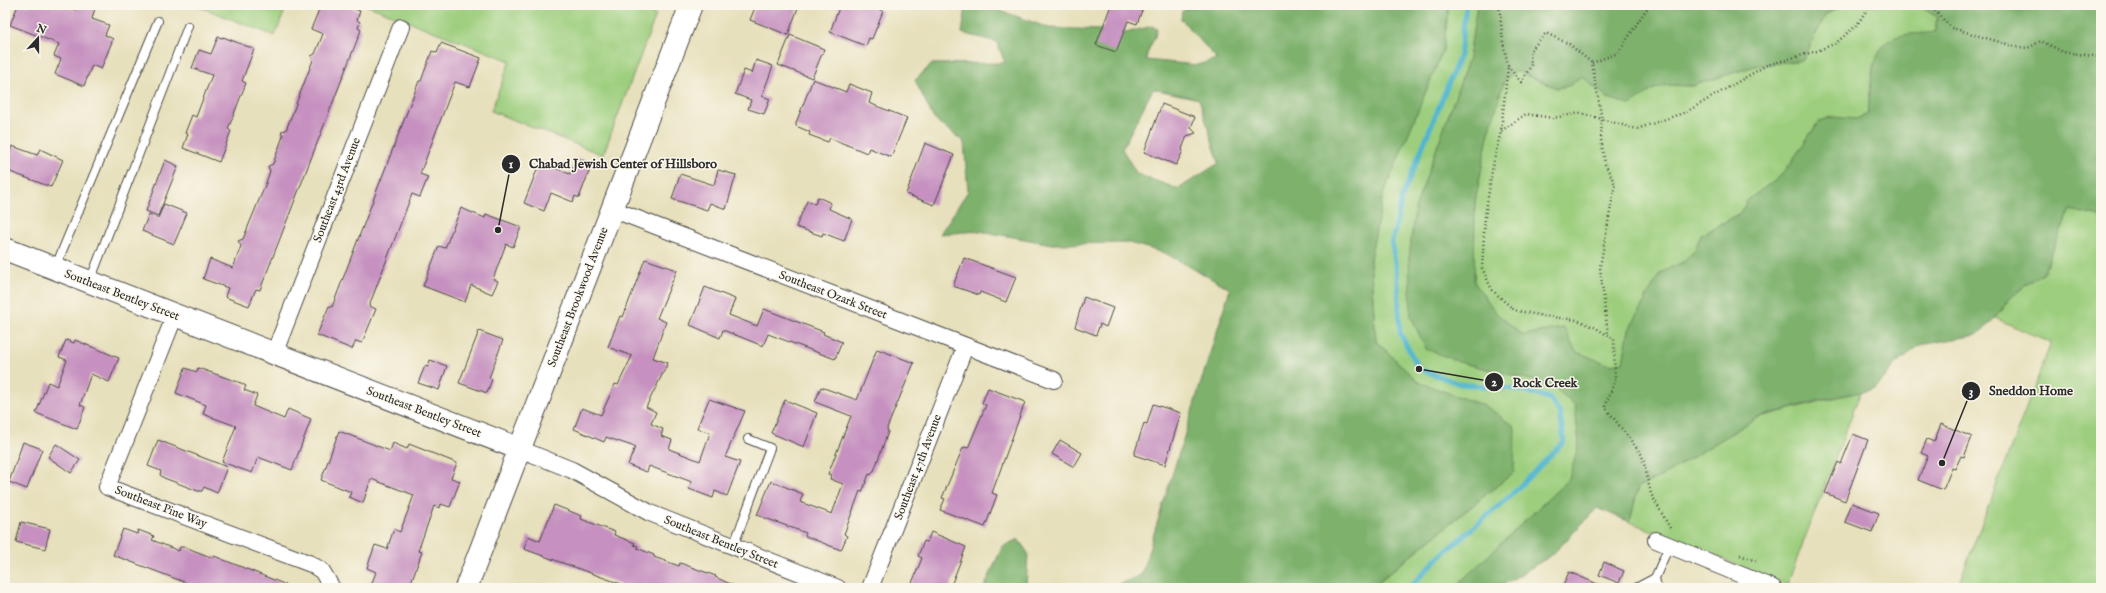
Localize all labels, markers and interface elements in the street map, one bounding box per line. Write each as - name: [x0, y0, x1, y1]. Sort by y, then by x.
- north arrow: [18, 18, 58, 58]
- text: N: [33, 21, 49, 38]
- street label: Southeast 43rd Avenue: [310, 135, 364, 245]
- callout: Chabad Jewish Center of Hillsboro: [501, 151, 725, 176]
- text: Chabad Jewish Center of Hillsboro: [529, 156, 717, 173]
- text: 1: [509, 157, 514, 172]
- street label: Southeast Brookwood Avenue: [544, 224, 612, 369]
- street label: Southeast Bentley Street: [62, 266, 182, 324]
- street label: Southeast Ozark Street: [777, 267, 889, 323]
- callout: Rock Creek: [1484, 369, 1586, 394]
- text: 2: [1491, 375, 1497, 390]
- text: Rock Creek: [1512, 375, 1579, 392]
- callout: Sneddon Home: [1961, 378, 2081, 403]
- street label: Southeast Bentley Street: [364, 383, 484, 441]
- text: Sneddon Home: [1989, 383, 2073, 400]
- text: 3: [1969, 384, 1973, 399]
- street label: Southeast 47th Avenue: [891, 412, 945, 522]
- street label: Southeast Pine Way: [113, 483, 209, 531]
- street label: Southeast Bentley Street: [662, 512, 780, 572]

